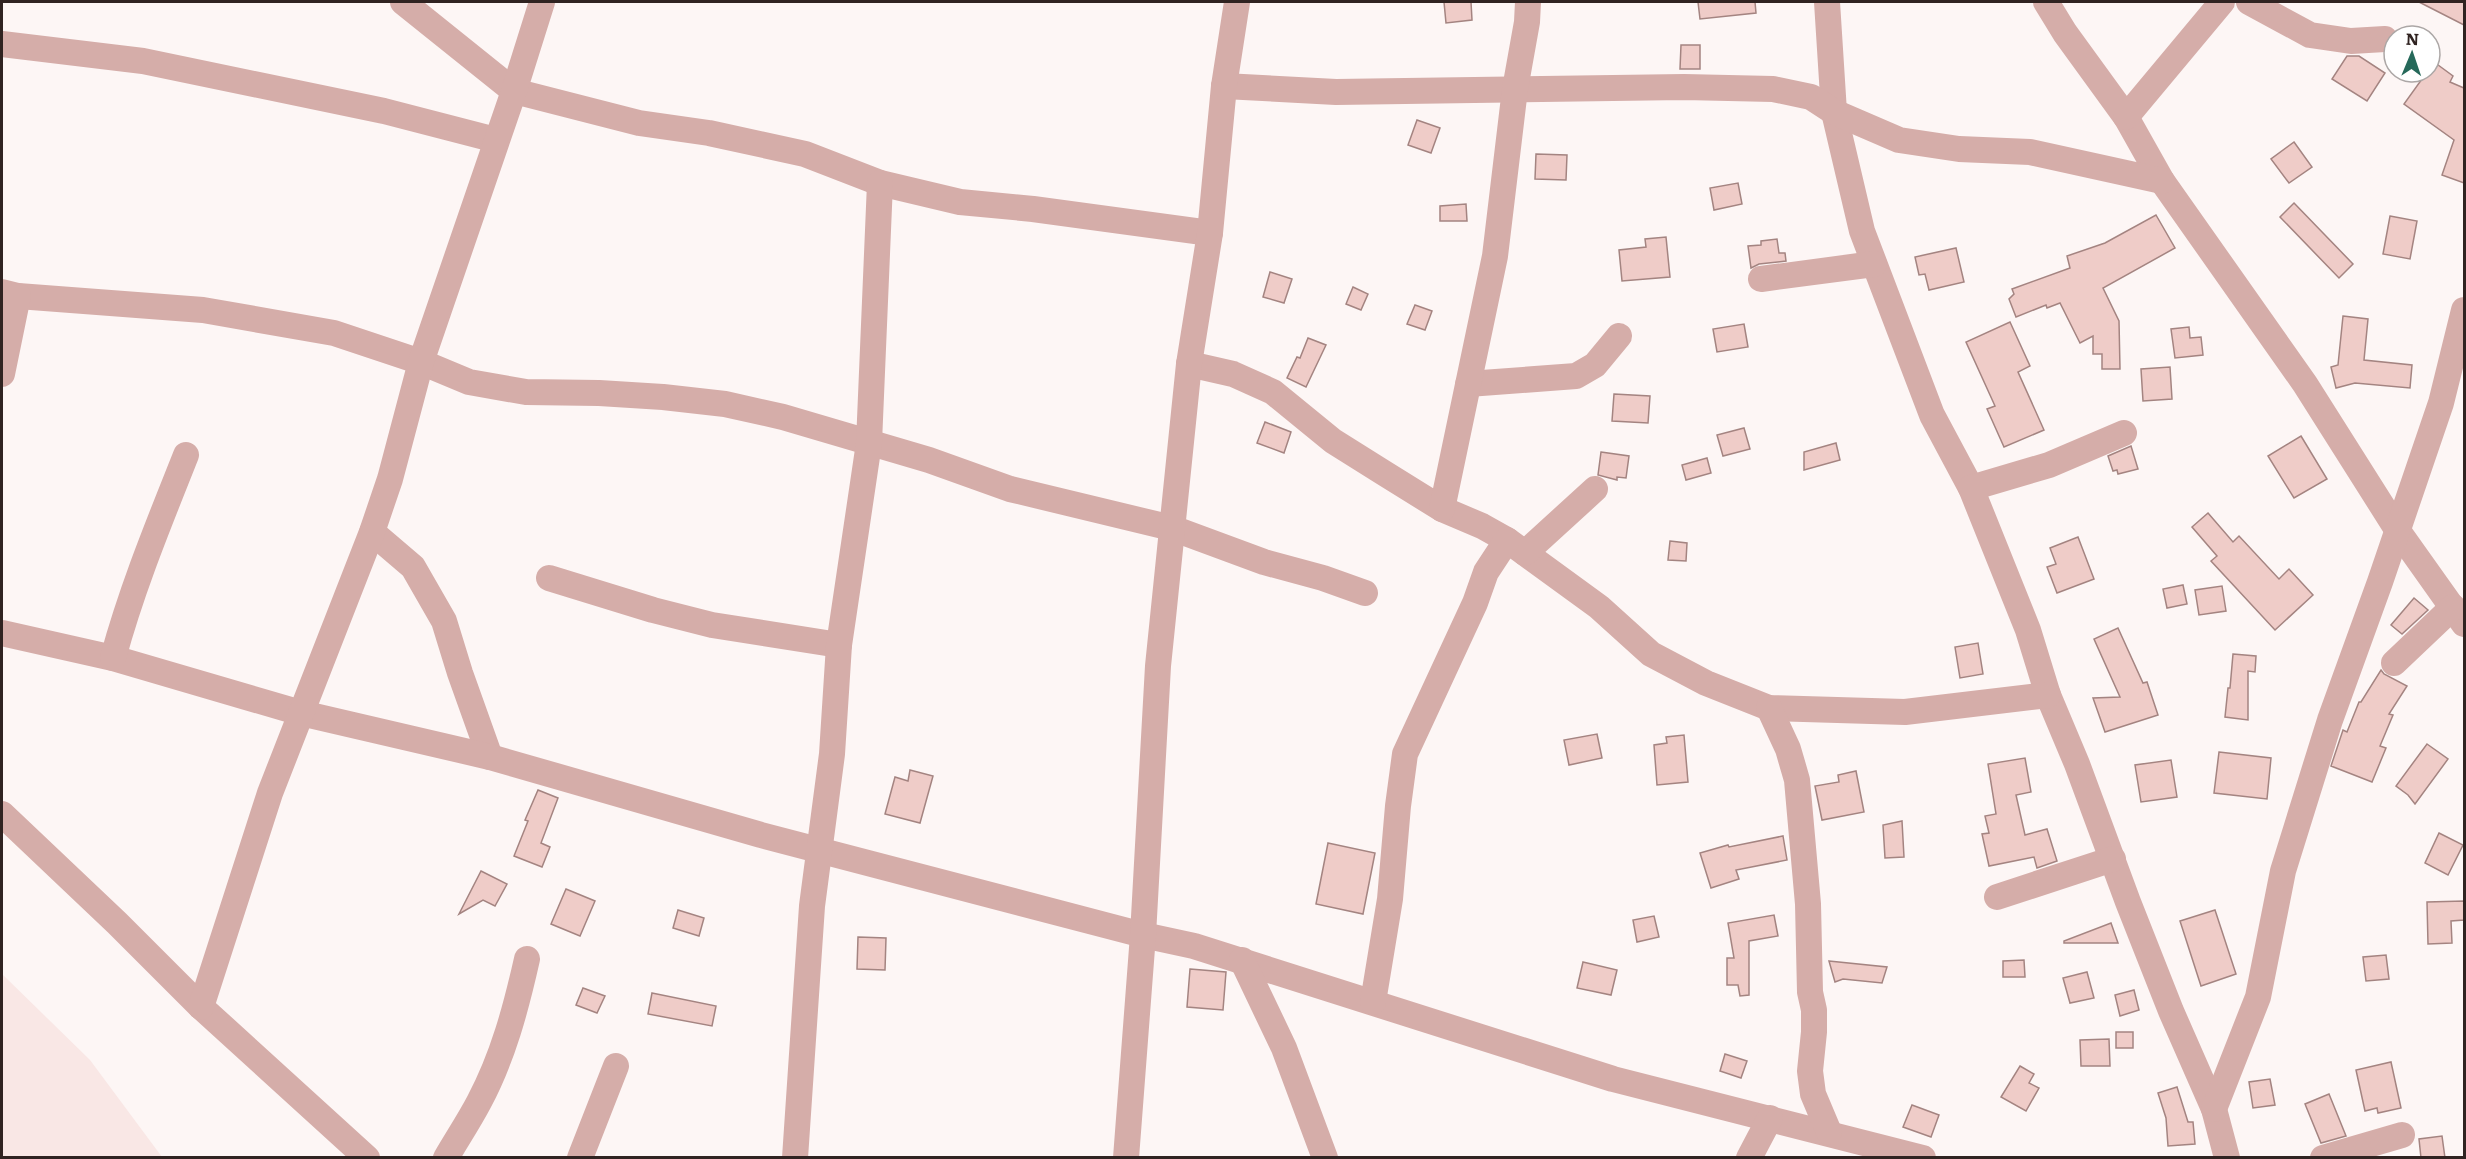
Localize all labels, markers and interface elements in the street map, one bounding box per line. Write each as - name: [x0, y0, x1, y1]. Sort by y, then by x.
- north arrow: [2382, 24, 2442, 84]
- text: N: [2405, 26, 2420, 50]

